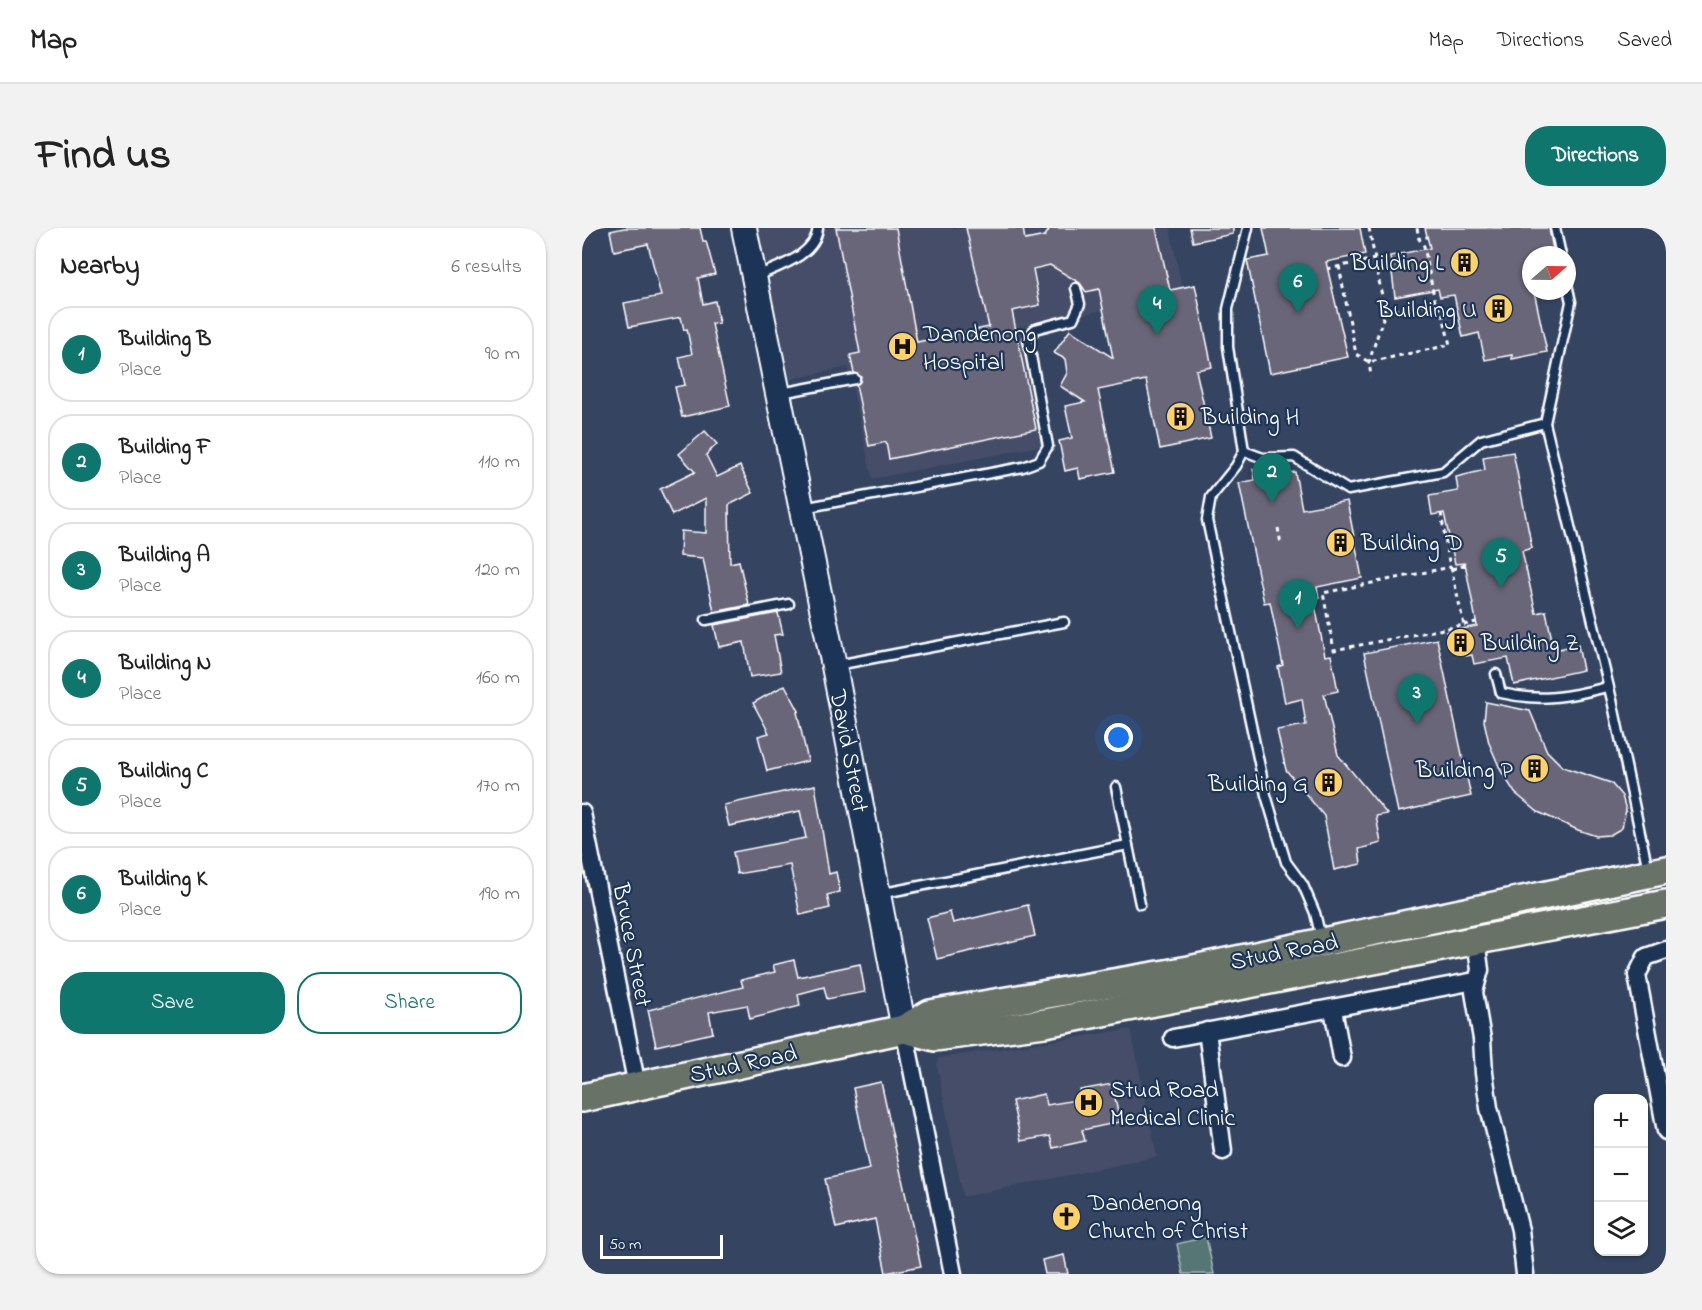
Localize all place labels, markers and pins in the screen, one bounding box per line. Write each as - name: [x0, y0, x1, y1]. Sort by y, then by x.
- building icon: Building L: [1449, 246, 1481, 278]
- place label: Building L: [1350, 247, 1444, 282]
- pin: 6: [1278, 264, 1318, 313]
- pin: 4: [1138, 285, 1176, 335]
- building icon: Building U: [1482, 293, 1514, 325]
- place label: Building U: [1376, 294, 1477, 329]
- place label: Dandenong Hospital: [922, 318, 1037, 381]
- hospital icon: Dandenong Hospital: [886, 331, 918, 363]
- building icon: Building H: [1164, 400, 1196, 432]
- place label: Building H: [1200, 401, 1300, 436]
- pin: 2: [1252, 454, 1292, 503]
- building icon: Building D: [1324, 526, 1356, 558]
- place label: Building D: [1360, 527, 1463, 562]
- pin: 5: [1482, 538, 1520, 588]
- pin: 1: [1278, 580, 1318, 629]
- building icon: Building Z: [1444, 626, 1476, 658]
- place label: Building Z: [1480, 627, 1579, 662]
- pin: 3: [1398, 674, 1436, 724]
- building icon: Building P: [1518, 753, 1550, 785]
- place label: Building P: [1415, 754, 1514, 789]
- building icon: Building G: [1313, 767, 1345, 799]
- place label: Building G: [1207, 768, 1308, 803]
- place label: Stud Road Medical Clinic: [1110, 1074, 1235, 1137]
- hospital icon: Stud Road Medical Clinic: [1073, 1087, 1105, 1119]
- place label: Dandenong Church of Christ: [1087, 1187, 1248, 1250]
- church icon: Dandenong Church of Christ: [1051, 1200, 1083, 1232]

